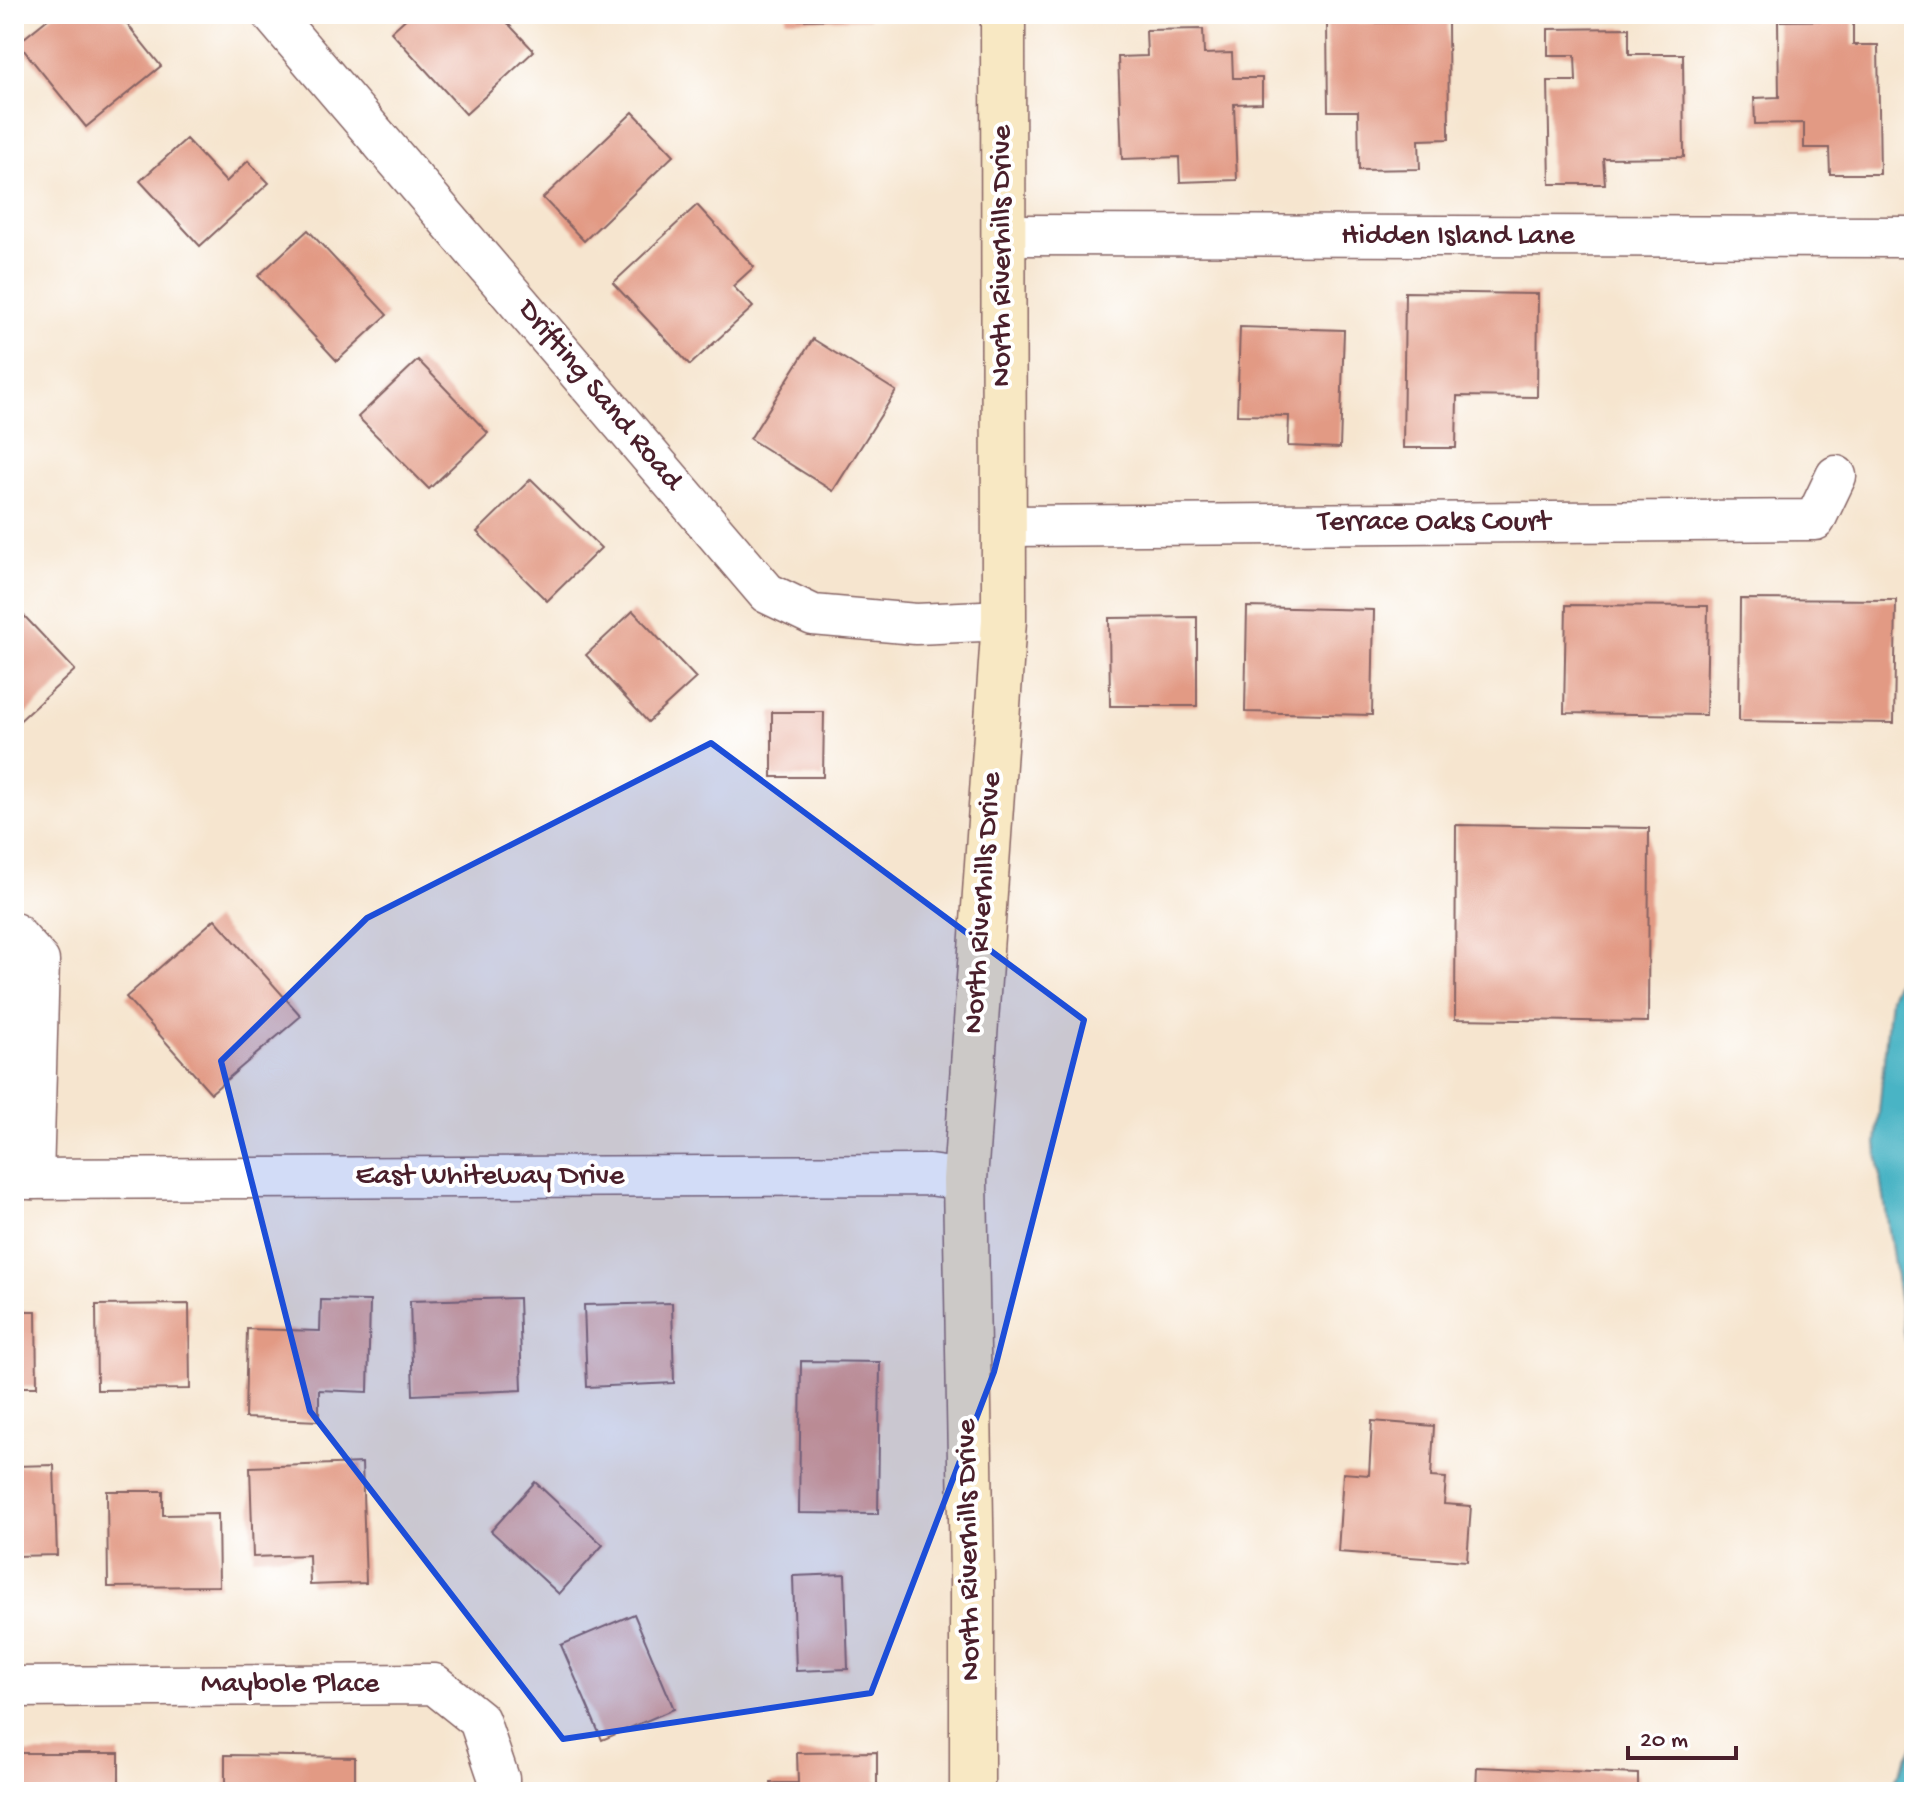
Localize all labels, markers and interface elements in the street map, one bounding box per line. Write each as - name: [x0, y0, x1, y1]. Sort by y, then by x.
- street label: North Riverhills Drive: [986, 124, 1021, 387]
- street label: Hidden Island Lane: [1341, 220, 1575, 255]
- street label: Drifting Sand Road: [508, 292, 690, 500]
- street label: Terrace Oaks Court: [1316, 506, 1553, 541]
- street label: North Riverhills Drive: [957, 771, 1011, 1035]
- street label: East Whiteway Drive: [356, 1160, 625, 1195]
- street label: North Riverhills Drive: [950, 1418, 990, 1681]
- street label: Maybole Place: [201, 1668, 380, 1703]
- scale bar: [1628, 1710, 1736, 1760]
- text: 20 m: [1640, 1727, 1688, 1756]

